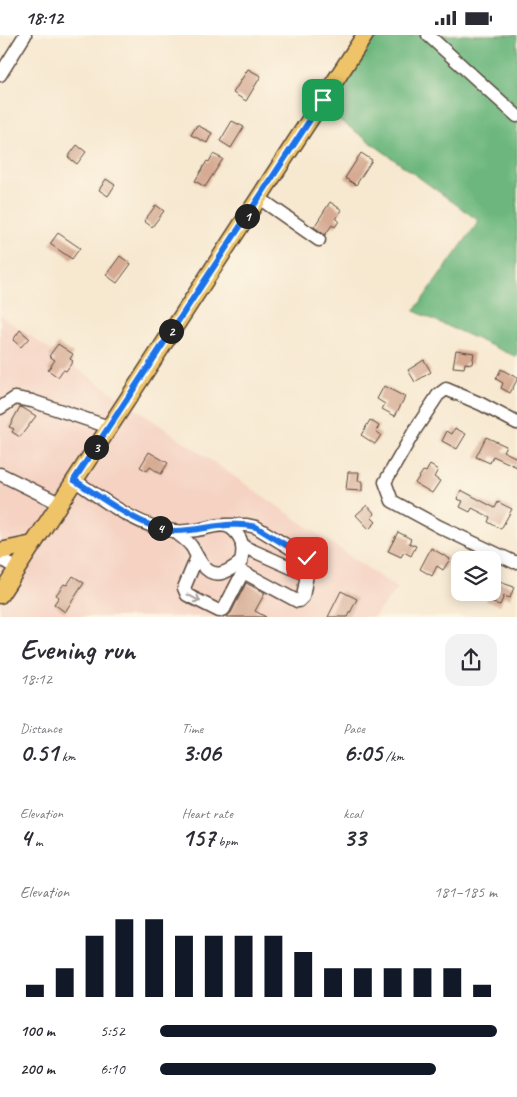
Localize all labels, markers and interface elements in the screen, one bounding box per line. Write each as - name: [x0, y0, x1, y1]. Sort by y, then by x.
- text: 18:12: [25, 6, 63, 30]
- pin: [302, 79, 344, 121]
- icon: arrive: [309, 86, 337, 114]
- pin: 1: [234, 203, 260, 229]
- text: 1: [244, 208, 251, 225]
- pin: 2: [158, 319, 184, 343]
- text: 2: [168, 323, 175, 340]
- pin: 3: [84, 435, 108, 459]
- text: 3: [93, 439, 100, 456]
- pin: 4: [148, 515, 172, 541]
- text: 4: [157, 520, 164, 537]
- pin: [286, 537, 328, 579]
- icon: check: [293, 544, 321, 572]
- map controls: [451, 551, 501, 601]
- button: layers: [451, 551, 501, 601]
- one-way arrow: [187, 593, 202, 603]
- text: Evening run: [20, 632, 135, 667]
- button: share: [445, 634, 497, 686]
- text: 18:12: [20, 669, 52, 689]
- text: Distance: [20, 720, 62, 737]
- text: Time: [182, 720, 203, 737]
- text: Pace: [343, 720, 365, 737]
- text: 0.51: [20, 737, 58, 769]
- text: 3:06: [182, 737, 221, 769]
- text: 6:05: [343, 737, 382, 769]
- text: km: [58, 748, 75, 765]
- text: /km: [382, 748, 404, 765]
- text: Elevation: [20, 805, 63, 822]
- text: Heart rate: [182, 805, 233, 822]
- text: kcal: [343, 805, 362, 822]
- text: 4: [20, 822, 31, 854]
- text: 157: [182, 822, 215, 854]
- text: 33: [343, 822, 366, 854]
- text: m: [31, 833, 43, 850]
- text: bpm: [215, 833, 238, 850]
- text: Elevation: [20, 882, 69, 902]
- text: 181–185 m: [434, 882, 497, 902]
- text: 100 m: [20, 1021, 55, 1041]
- text: 5:52: [100, 1021, 125, 1041]
- text: 200 m: [20, 1059, 55, 1079]
- text: 6:10: [100, 1059, 125, 1079]

